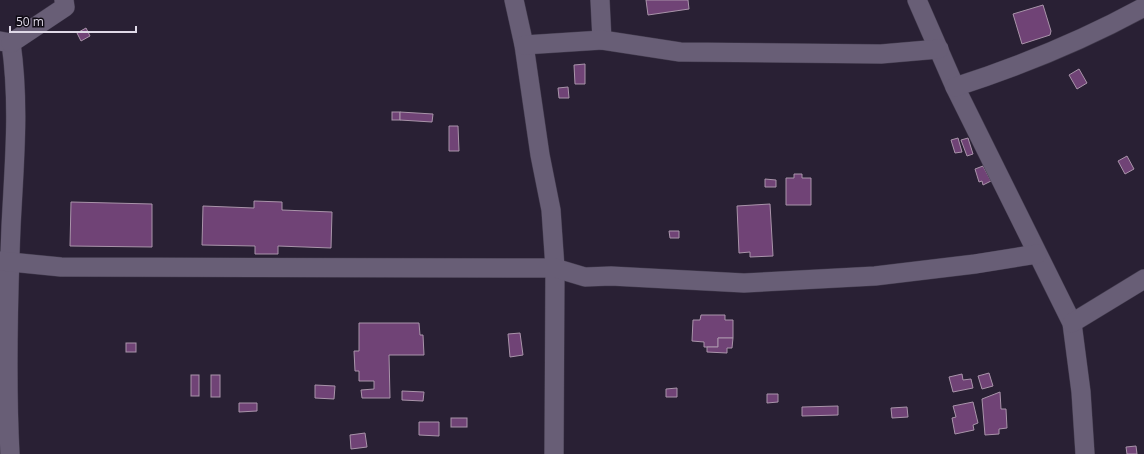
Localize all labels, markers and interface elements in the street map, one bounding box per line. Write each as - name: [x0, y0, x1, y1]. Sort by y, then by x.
- scale bar: [10, 8, 136, 34]
- text: 50 m: [16, 13, 44, 30]

